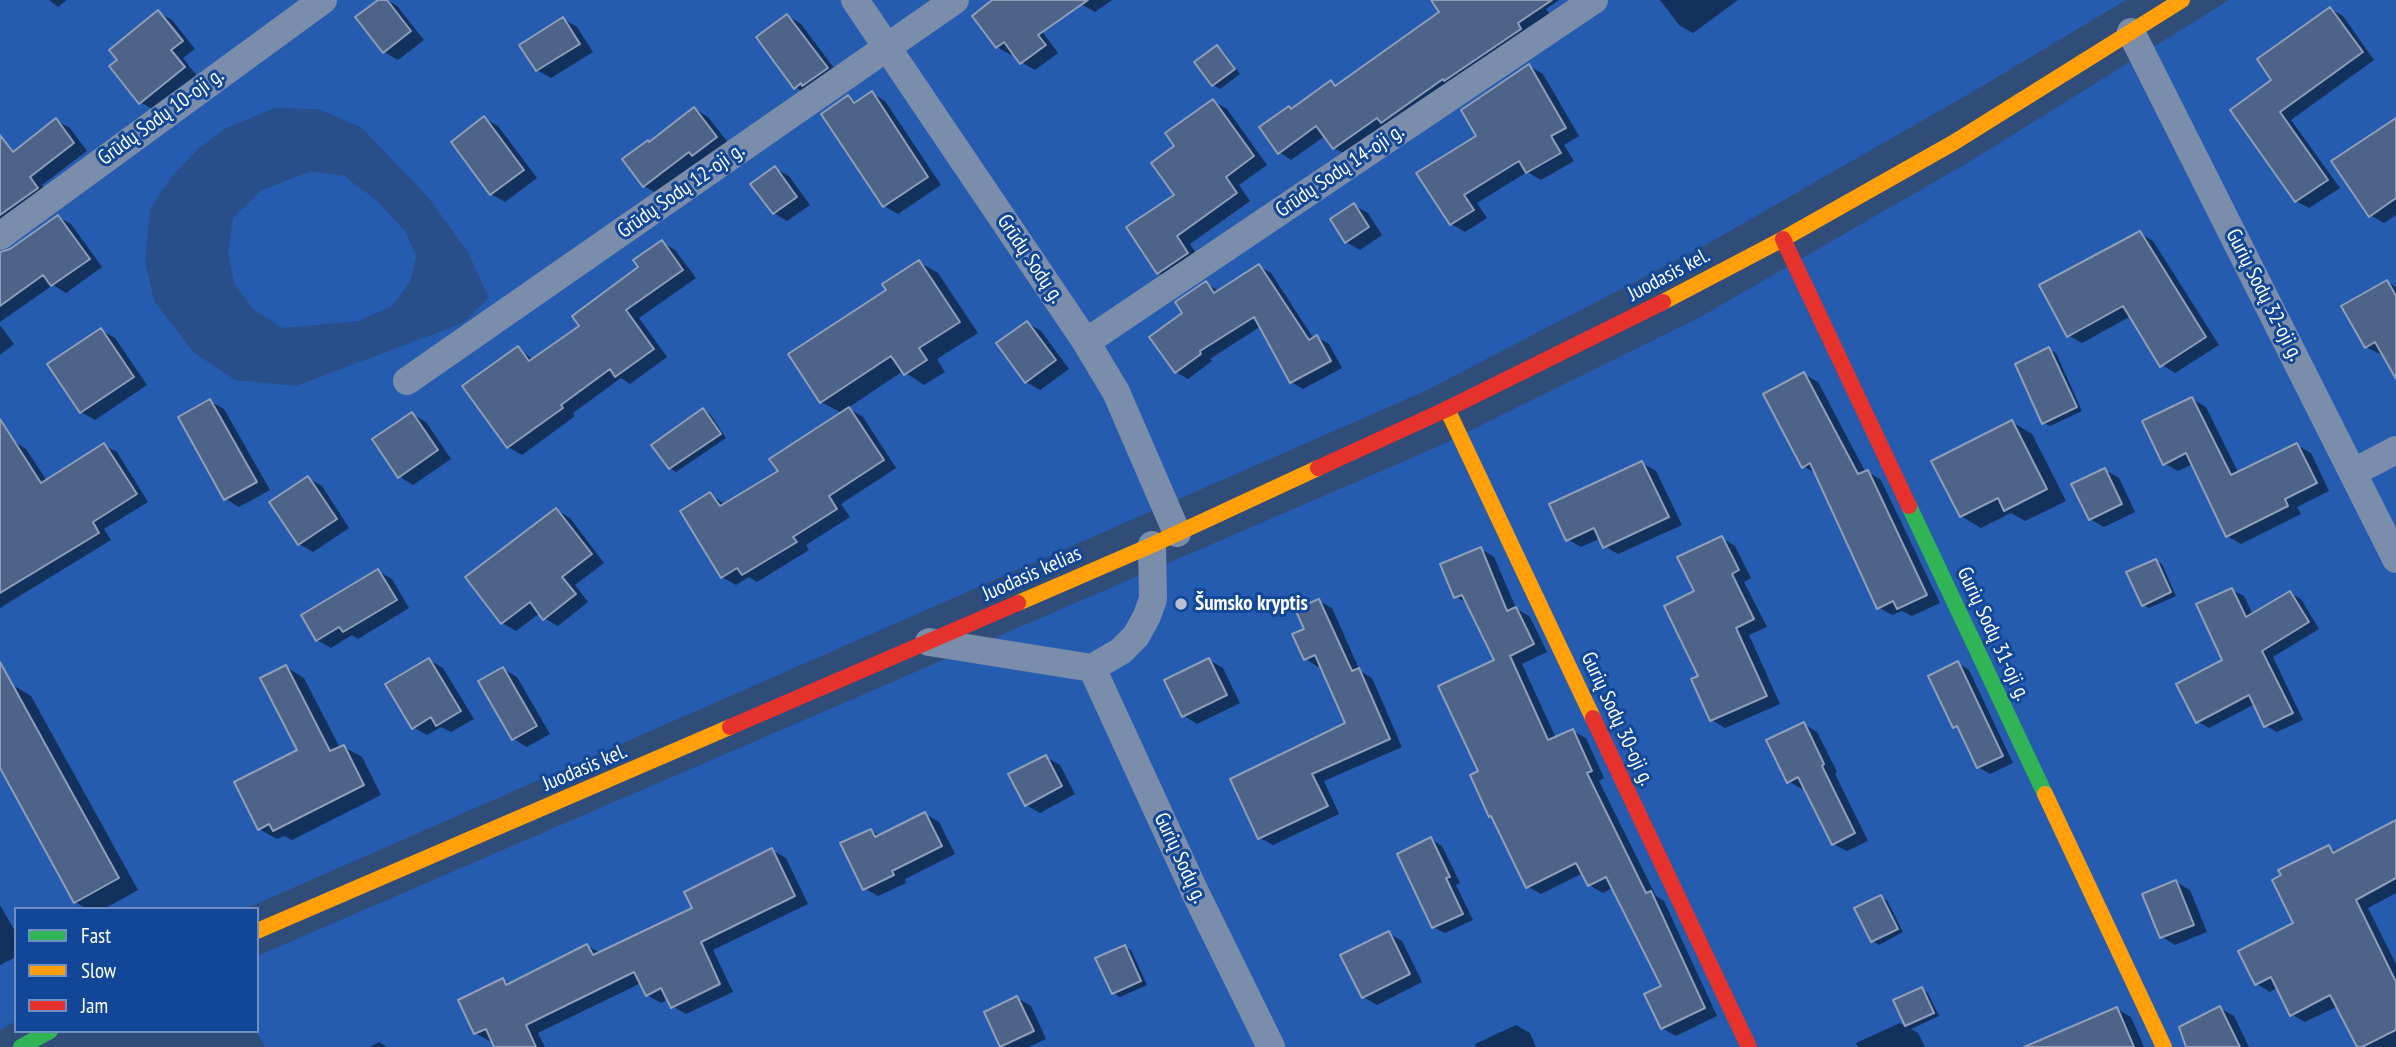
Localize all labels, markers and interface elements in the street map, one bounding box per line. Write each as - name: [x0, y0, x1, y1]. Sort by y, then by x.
- street label: Grūdų Sodų 10-oji g.: [93, 63, 229, 171]
- street label: Grūdų Sodų 14-oji g.: [1271, 119, 1409, 223]
- street label: Grūdų Sodų 12-oji g.: [613, 138, 749, 244]
- street label: Grūdų Sodų g.: [991, 210, 1069, 308]
- street label: Gurių Sodų 32-oji g.: [2220, 225, 2308, 365]
- street label: Juodasis kel.: [1624, 243, 1714, 307]
- street label: Juodasis kelias: [979, 541, 1085, 607]
- street label: Gurių Sodų 31-oji g.: [1951, 563, 2035, 705]
- place label: Šumsko kryptis: [1195, 591, 1308, 617]
- marker: Šumsko kryptis: [1173, 596, 1189, 612]
- street label: Gurių Sodų 30-oji g.: [1575, 648, 1659, 790]
- street label: Juodasis kel.: [539, 739, 631, 797]
- street label: Gurių Sodų g.: [1148, 809, 1212, 907]
- legend: [14, 907, 259, 1033]
- text: Fast: [81, 922, 111, 949]
- text: Slow: [81, 957, 116, 984]
- text: Jam: [81, 992, 108, 1019]

